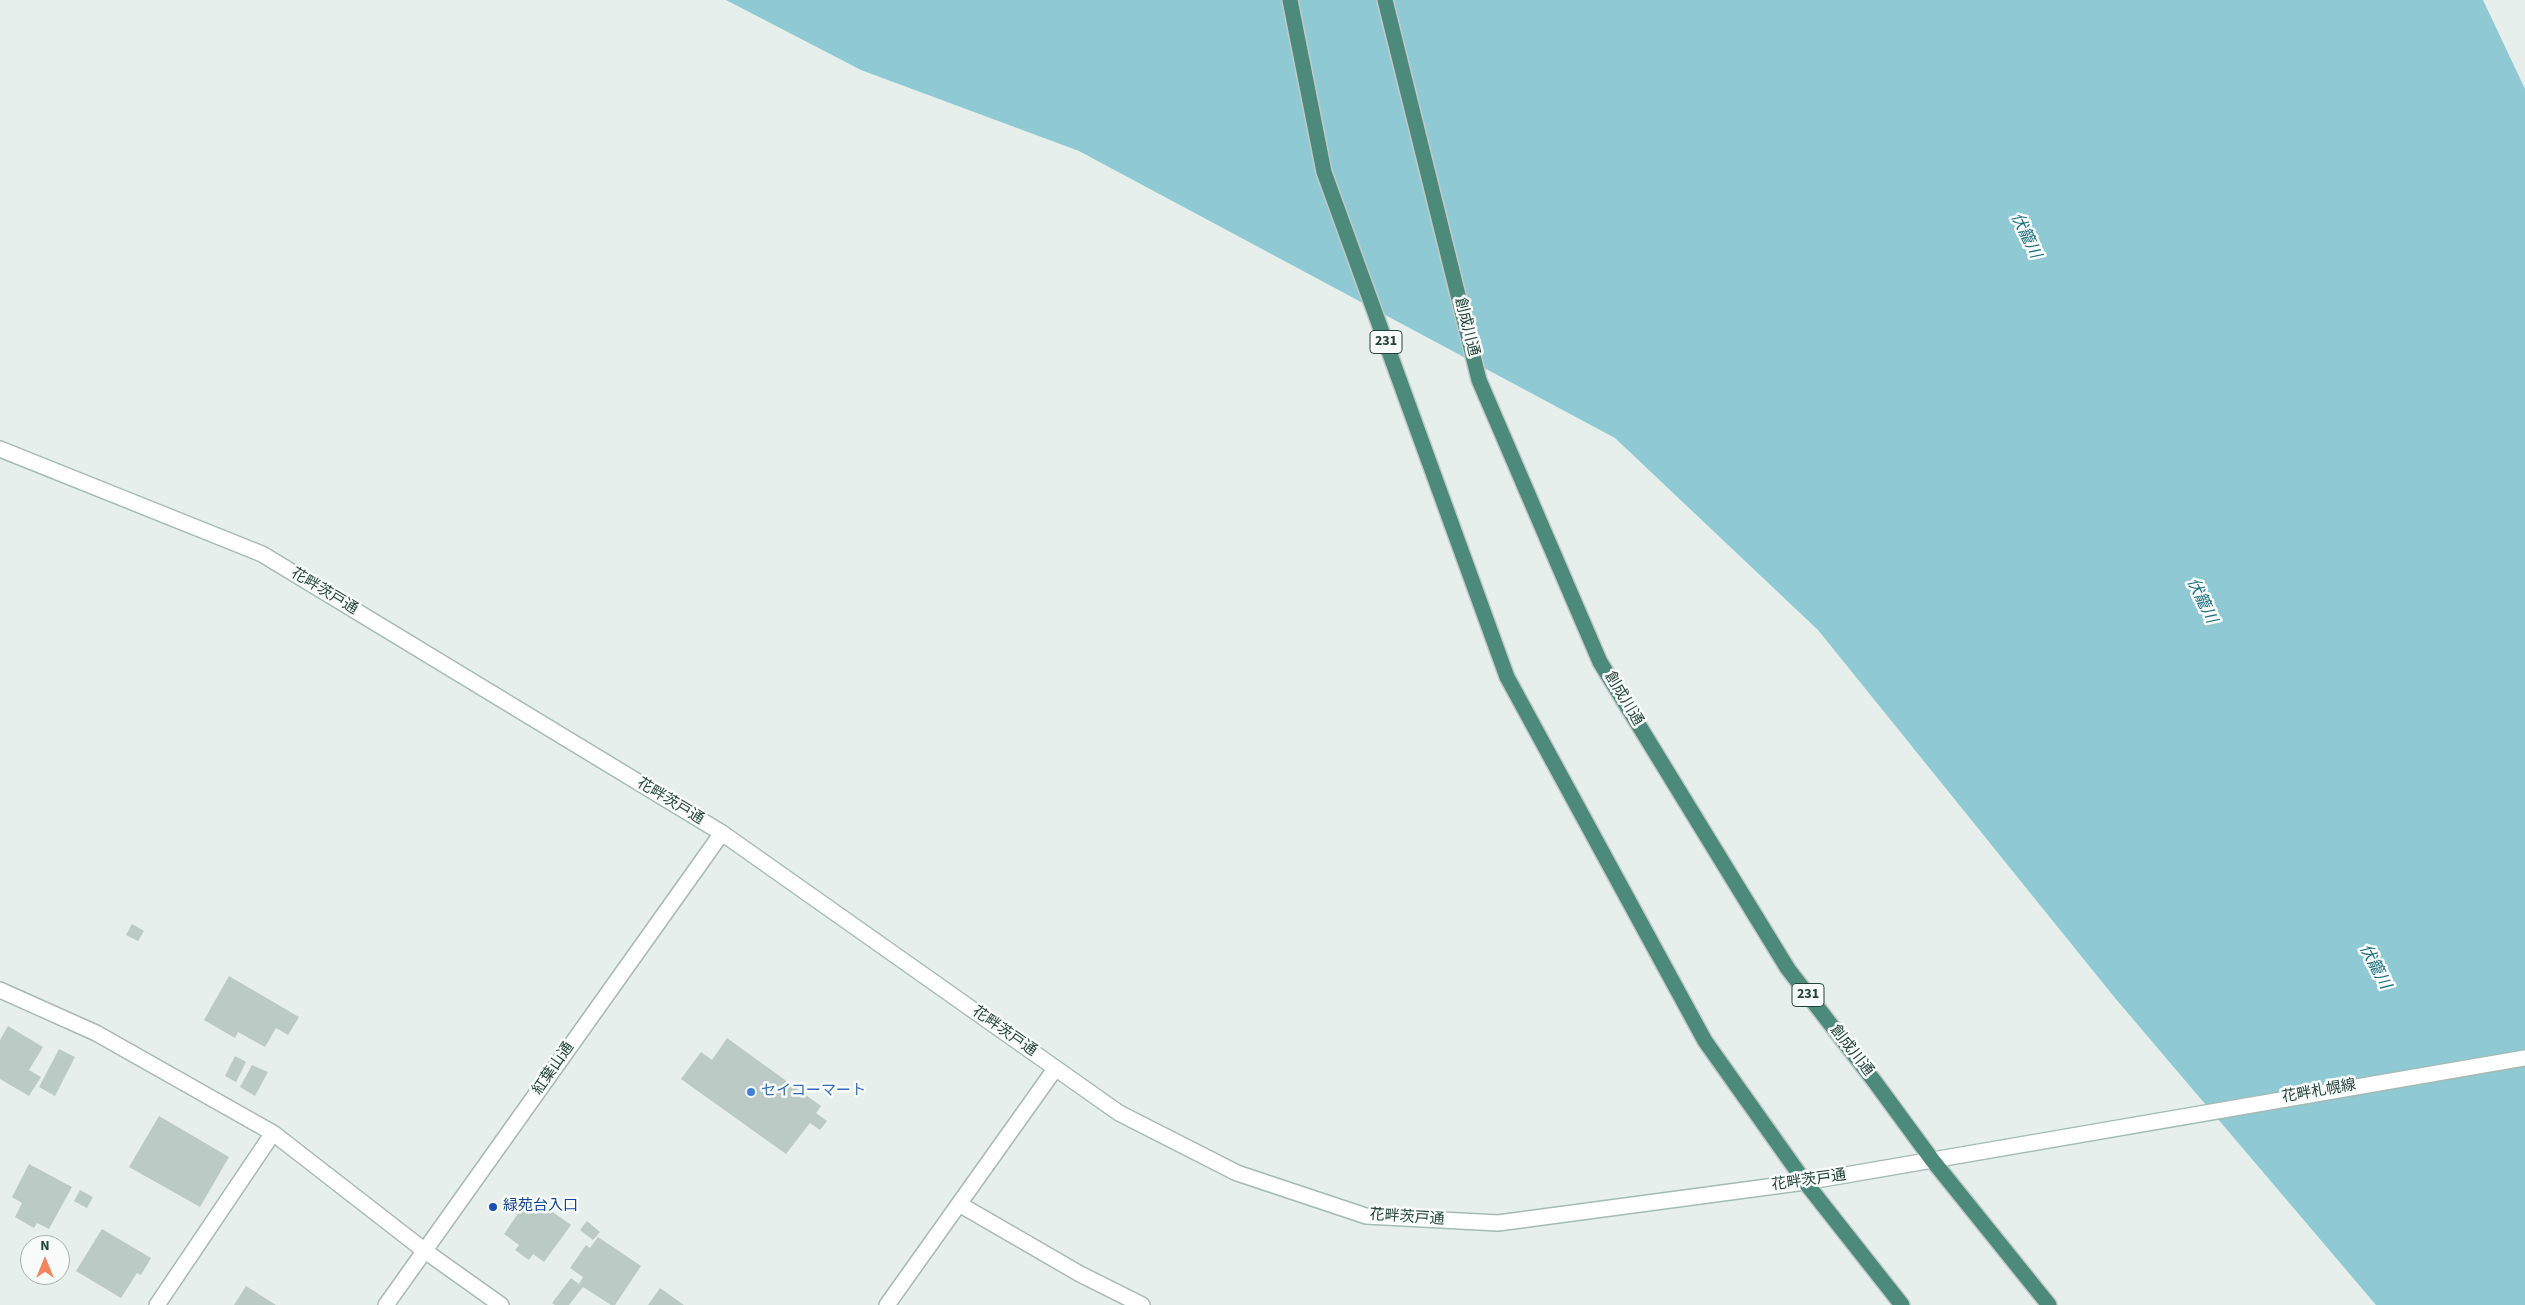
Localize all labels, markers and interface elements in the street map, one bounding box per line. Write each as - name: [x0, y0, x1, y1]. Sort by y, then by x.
- water label: 伏籠川: [2006, 210, 2044, 262]
- street label: 創成川通: [1450, 296, 1482, 358]
- road number: 231: [1370, 331, 1402, 354]
- street label: 花畔茨戸通: [287, 565, 361, 619]
- water label: 伏籠川: [2182, 575, 2220, 627]
- street label: 創成川通: [1600, 669, 1646, 729]
- street label: 花畔茨戸通: [633, 775, 707, 829]
- water label: 伏籠川: [2354, 941, 2394, 993]
- road number: 231: [1792, 984, 1824, 1006]
- street label: 花畔茨戸通: [968, 1003, 1040, 1061]
- street label: 創成川通: [1825, 1022, 1877, 1080]
- street label: 紅葉山通: [529, 1039, 579, 1099]
- street label: 花畔札幌線: [2281, 1077, 2357, 1107]
- place label: セイコーマート: [761, 1083, 866, 1101]
- marker: セイコーマート: [745, 1086, 757, 1098]
- street label: 花畔茨戸通: [1771, 1167, 1847, 1195]
- place label: 緑苑台入口: [503, 1198, 578, 1216]
- marker: 緑苑台入口: [487, 1201, 499, 1213]
- street label: 花畔茨戸通: [1369, 1206, 1445, 1230]
- north arrow: [20, 1235, 70, 1285]
- text: N: [40, 1236, 50, 1256]

